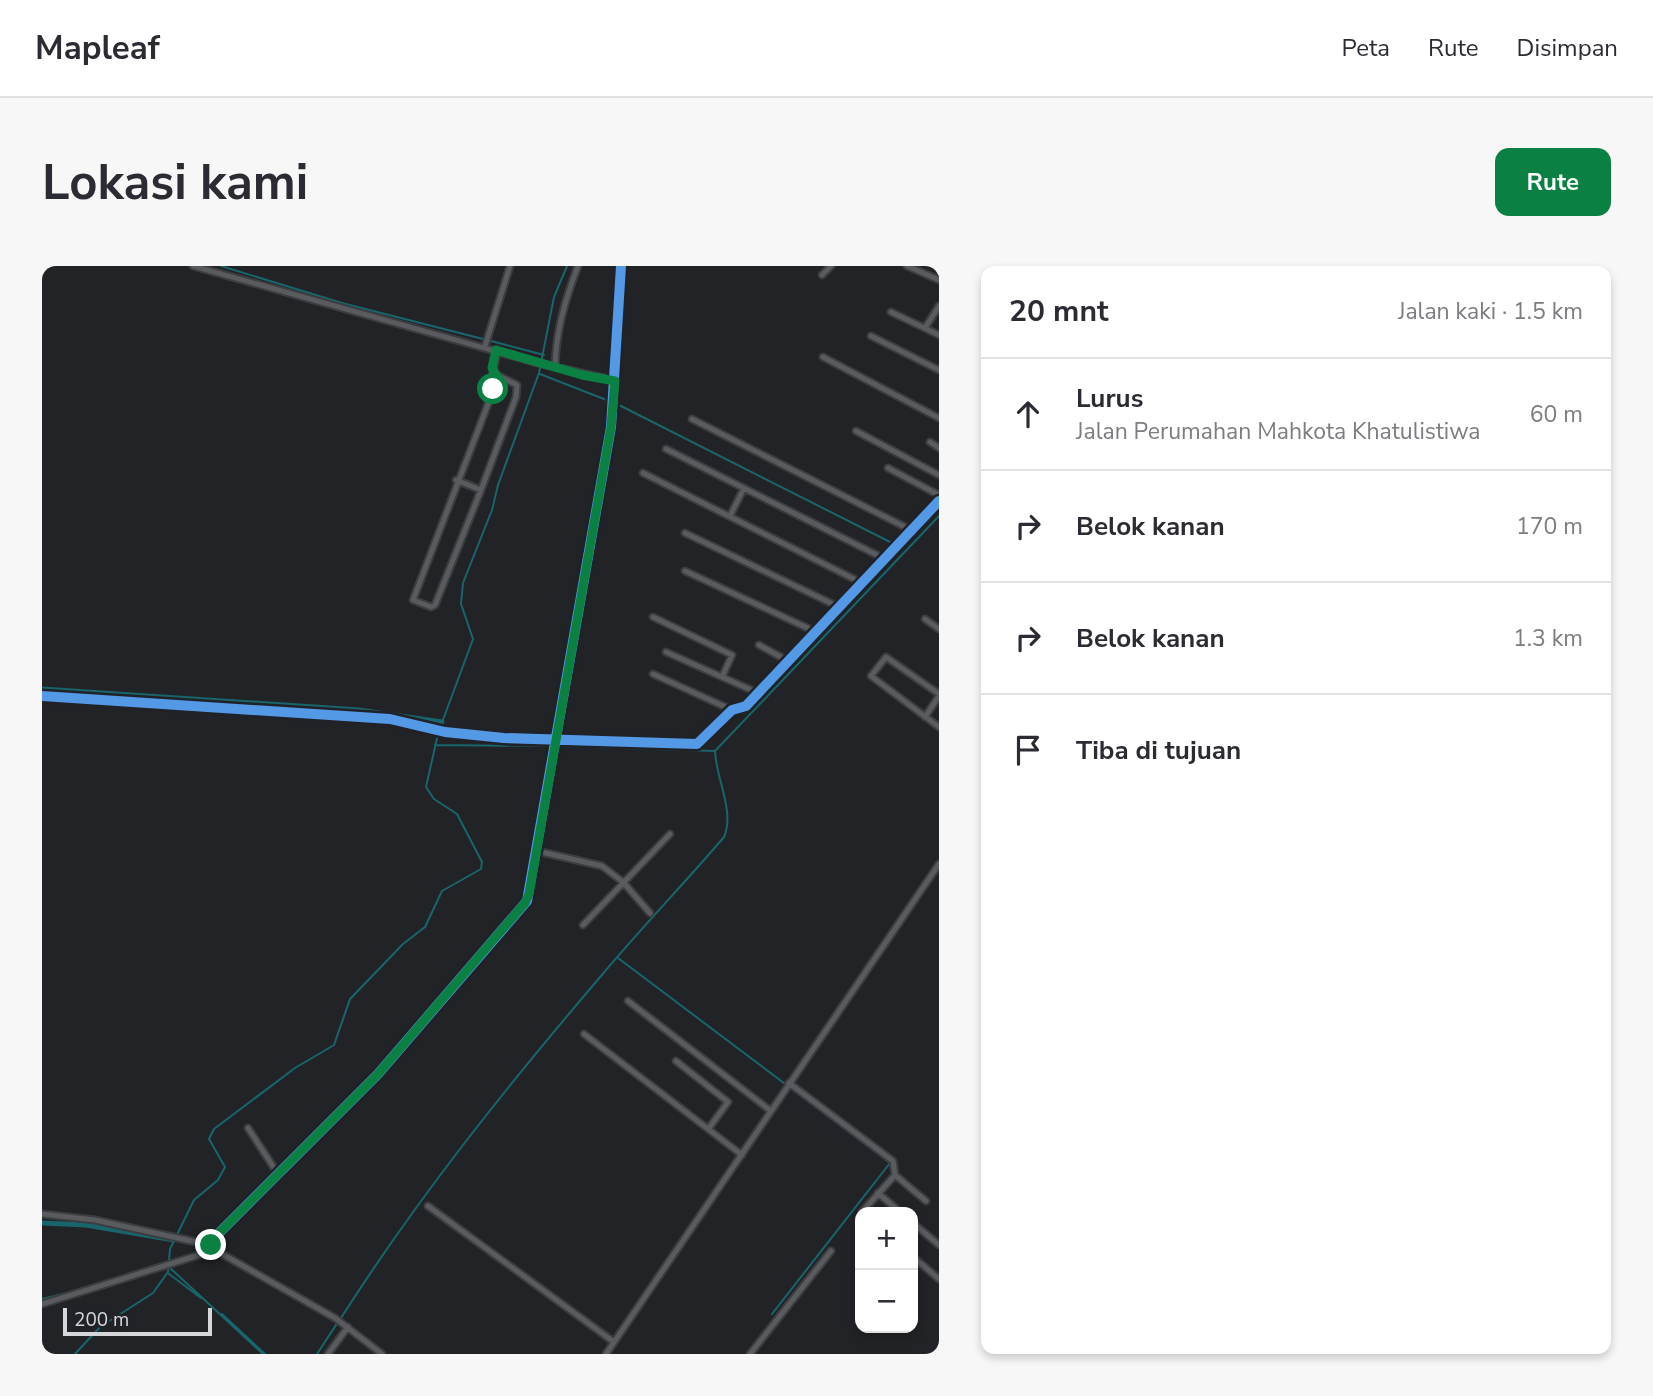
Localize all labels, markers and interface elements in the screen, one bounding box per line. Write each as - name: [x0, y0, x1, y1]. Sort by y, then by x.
- text: Mapleaf: [35, 26, 160, 71]
- text: Peta: [1341, 32, 1390, 64]
- text: Rute: [1428, 32, 1479, 64]
- text: Disimpan: [1517, 32, 1618, 64]
- button: Rute: [1495, 148, 1611, 216]
- text: Lokasi kami: [42, 149, 308, 216]
- text: 20 mnt: [1009, 291, 1108, 332]
- text: Jalan kaki · 1.5 km: [1398, 296, 1583, 327]
- route start: [477, 373, 508, 404]
- text: Lurus: [1076, 381, 1143, 416]
- icon: ahead: [1009, 395, 1047, 433]
- text: 60 m: [1530, 399, 1583, 430]
- text: Jalan Perumahan Mahkota Khatulistiwa: [1076, 416, 1480, 447]
- icon: right: [1009, 507, 1047, 545]
- text: Belok kanan: [1076, 509, 1225, 544]
- text: 170 m: [1516, 511, 1583, 542]
- icon: right: [1009, 619, 1047, 657]
- text: Belok kanan: [1076, 621, 1225, 656]
- text: 1.3 km: [1513, 623, 1583, 654]
- icon: arrive: [1009, 731, 1047, 769]
- text: Tiba di tujuan: [1076, 733, 1241, 768]
- map controls: [855, 1207, 918, 1333]
- button: +: [855, 1207, 918, 1270]
- route end: [195, 1229, 226, 1260]
- button: −: [855, 1270, 918, 1333]
- scale bar: [63, 1305, 212, 1337]
- text: 200 m: [74, 1307, 129, 1333]

